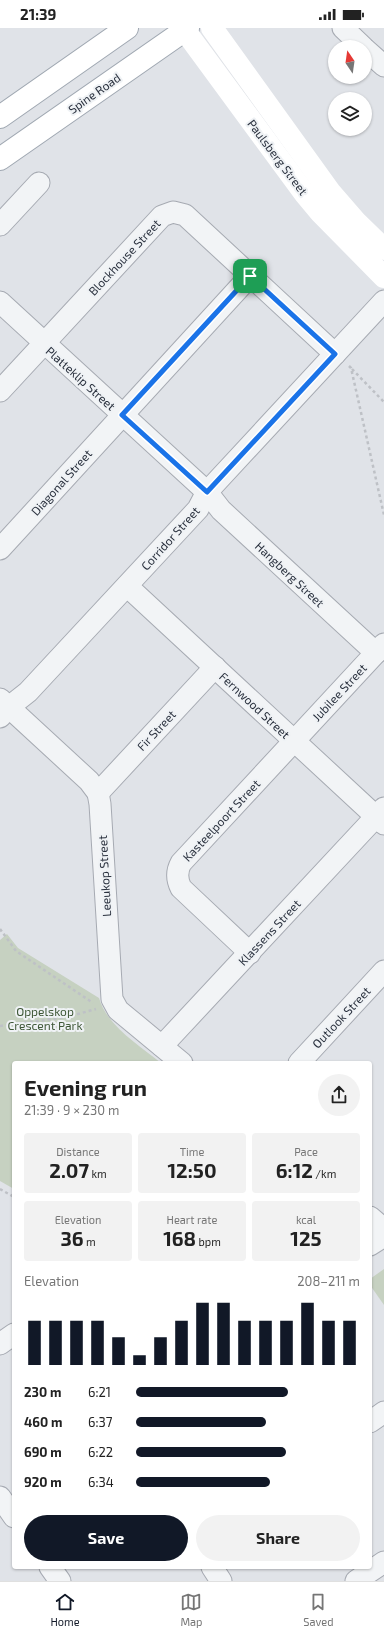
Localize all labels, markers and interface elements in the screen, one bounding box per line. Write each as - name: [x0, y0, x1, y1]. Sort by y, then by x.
- text: 21:39: [20, 5, 56, 23]
- north arrow: [328, 40, 372, 84]
- map controls: [328, 40, 372, 136]
- street label: Spine Road: [65, 70, 123, 116]
- button: layers: [328, 92, 372, 136]
- street label: Paulsberg Street: [245, 116, 311, 198]
- street label: Blockhouse Street: [85, 216, 163, 298]
- pin: [233, 259, 267, 293]
- icon: arrive: [239, 265, 261, 287]
- street label: Platteklip Street: [43, 343, 119, 413]
- street label: Diagonal Street: [28, 446, 95, 518]
- street label: Corridor Street: [138, 503, 202, 573]
- street label: Hangberg Street: [253, 539, 328, 610]
- street label: Jubilee Street: [309, 660, 369, 724]
- street label: Fernwood Street: [217, 669, 293, 741]
- street label: Fir Street: [134, 707, 178, 753]
- street label: Kasteelpoort Street: [179, 776, 263, 864]
- street label: Leeukop Street: [95, 834, 113, 917]
- street label: Klassens Street: [235, 896, 303, 968]
- street label: Outlook Street: [309, 983, 373, 1051]
- park label: Oppelskop Crescent Park: [7, 1004, 83, 1032]
- text: Evening run: [24, 1074, 147, 1100]
- button: share: [318, 1074, 360, 1116]
- text: 21:39 · 9 × 230 m: [24, 1102, 119, 1118]
- text: Distance: [56, 1145, 100, 1158]
- text: Time: [180, 1145, 204, 1158]
- text: Pace: [294, 1145, 318, 1158]
- text: 2.07: [49, 1158, 89, 1182]
- text: 12:50: [167, 1158, 217, 1182]
- text: 6:12: [276, 1158, 313, 1182]
- text: km: [89, 1167, 107, 1180]
- text: /km: [313, 1167, 336, 1180]
- text: Elevation: [55, 1213, 101, 1226]
- text: Heart rate: [167, 1213, 217, 1226]
- text: kcal: [296, 1213, 316, 1226]
- text: 36: [60, 1226, 84, 1250]
- text: 168: [163, 1226, 196, 1250]
- text: 125: [290, 1226, 322, 1250]
- text: m: [84, 1235, 96, 1248]
- text: bpm: [196, 1235, 221, 1248]
- text: Elevation: [24, 1273, 79, 1289]
- text: 208–211 m: [297, 1273, 360, 1289]
- text: 230 m: [24, 1384, 61, 1400]
- text: 6:21: [88, 1384, 111, 1400]
- text: 460 m: [24, 1414, 62, 1430]
- text: 6:37: [88, 1414, 112, 1430]
- text: 690 m: [24, 1444, 62, 1460]
- text: 6:22: [88, 1444, 113, 1460]
- text: 920 m: [24, 1474, 62, 1490]
- text: 6:34: [88, 1474, 114, 1490]
- button: Save: [24, 1515, 188, 1561]
- button: Share: [196, 1515, 360, 1561]
- tab: Home: [50, 1591, 80, 1628]
- tab: Map: [180, 1591, 203, 1628]
- tab: Saved: [303, 1591, 334, 1628]

